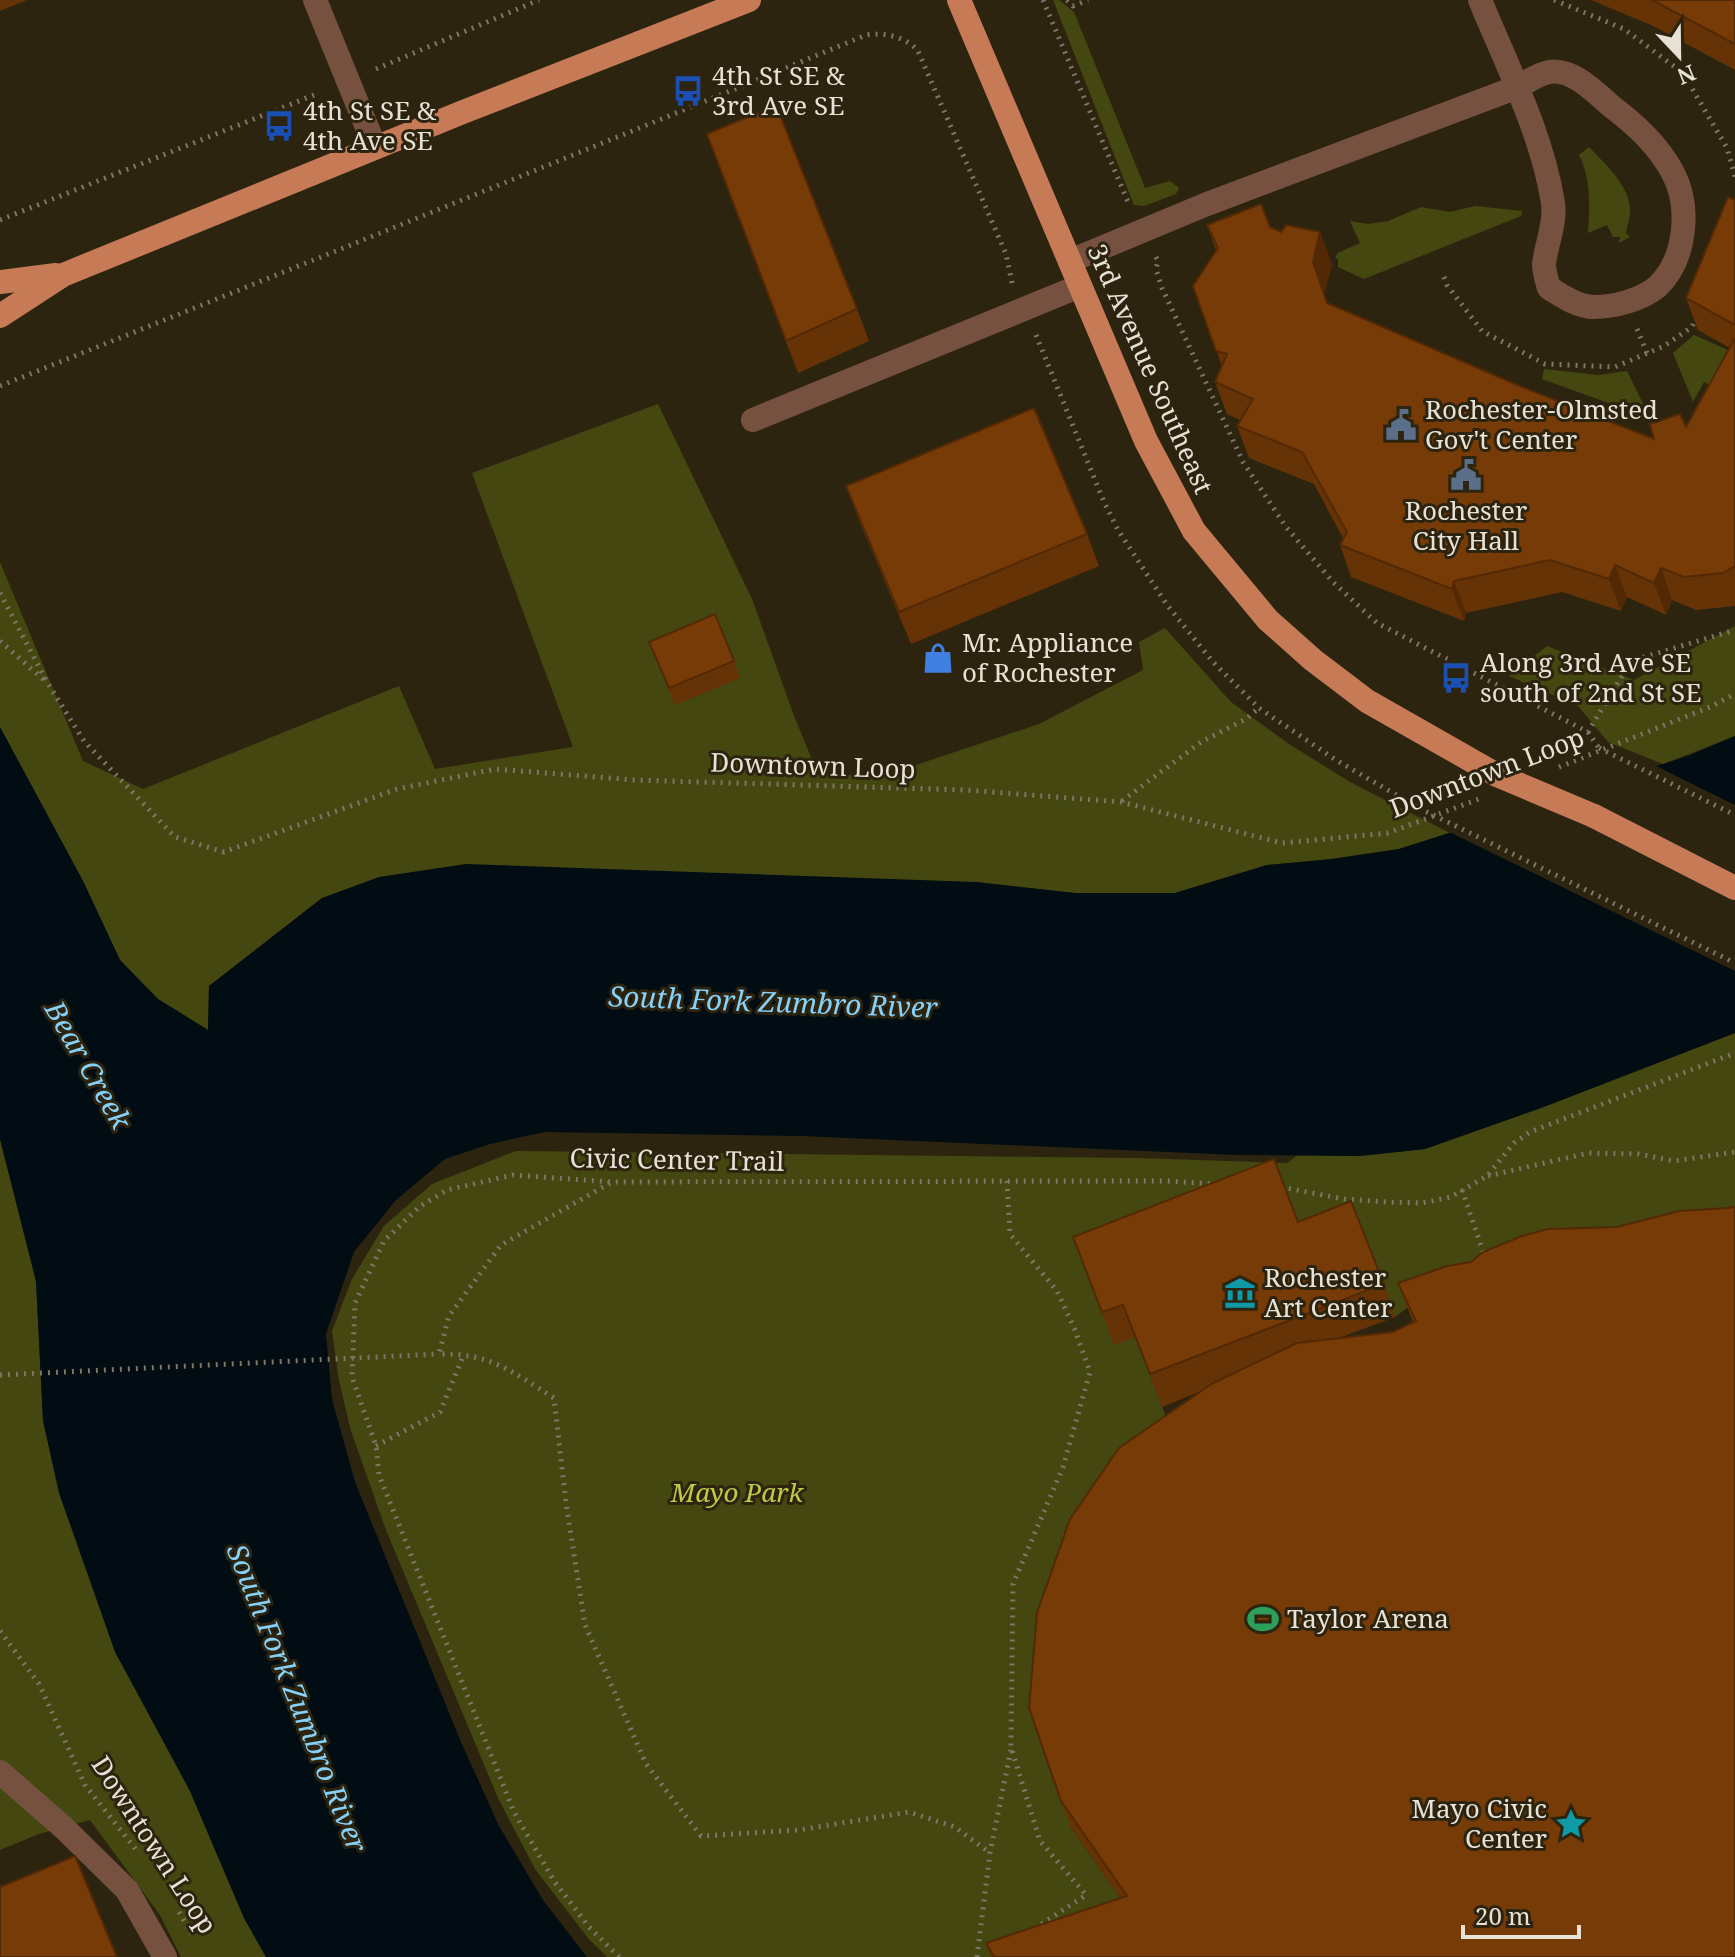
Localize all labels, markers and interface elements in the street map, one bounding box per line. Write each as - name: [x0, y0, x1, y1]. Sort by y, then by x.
- north arrow: [1639, 16, 1719, 96]
- place label: 4th St SE & 3rd Ave SE: [712, 57, 846, 123]
- text: N: [1673, 58, 1701, 93]
- bus stop icon: 4th St SE & 3rd Ave SE: [671, 74, 705, 108]
- place label: 4th St SE & 4th Ave SE: [303, 92, 437, 158]
- bus stop icon: 4th St SE & 4th Ave SE: [262, 109, 296, 143]
- street label: 3rd Avenue Southeast: [1080, 238, 1222, 499]
- place label: Rochester-Olmsted Gov't Center: [1425, 391, 1658, 457]
- public building icon: Rochester-Olmsted Gov't Center: [1384, 408, 1418, 442]
- public building icon: Rochester City Hall: [1449, 458, 1483, 492]
- place label: Rochester City Hall: [1405, 492, 1527, 558]
- place label: Mr. Appliance of Rochester: [962, 624, 1133, 690]
- shop icon: Mr. Appliance of Rochester: [921, 641, 955, 675]
- place label: Along 3rd Ave SE south of 2nd St SE: [1480, 644, 1701, 710]
- bus stop icon: Along 3rd Ave SE south of 2nd St SE: [1439, 661, 1473, 695]
- street label: Downtown Loop: [1384, 718, 1589, 826]
- street label: Downtown Loop: [710, 743, 916, 787]
- water label: South Fork Zumbro River: [608, 976, 939, 1026]
- water label: Bear Creek: [36, 992, 141, 1137]
- street label: Civic Center Trail: [569, 1139, 785, 1179]
- place label: Rochester Art Center: [1264, 1259, 1392, 1325]
- museum icon: Rochester Art Center: [1223, 1276, 1257, 1310]
- park label: Mayo Park: [670, 1474, 804, 1510]
- water label: South Fork Zumbro River: [219, 1538, 378, 1858]
- place label: Taylor Arena: [1287, 1600, 1449, 1636]
- sports icon: Taylor Arena: [1246, 1602, 1280, 1636]
- street label: Downtown Loop: [84, 1749, 226, 1940]
- place label: Mayo Civic Center: [1412, 1790, 1547, 1856]
- place icon: Mayo Civic Center: [1554, 1807, 1588, 1841]
- scale bar: [1463, 1889, 1579, 1939]
- text: 20 m: [1475, 1899, 1531, 1932]

